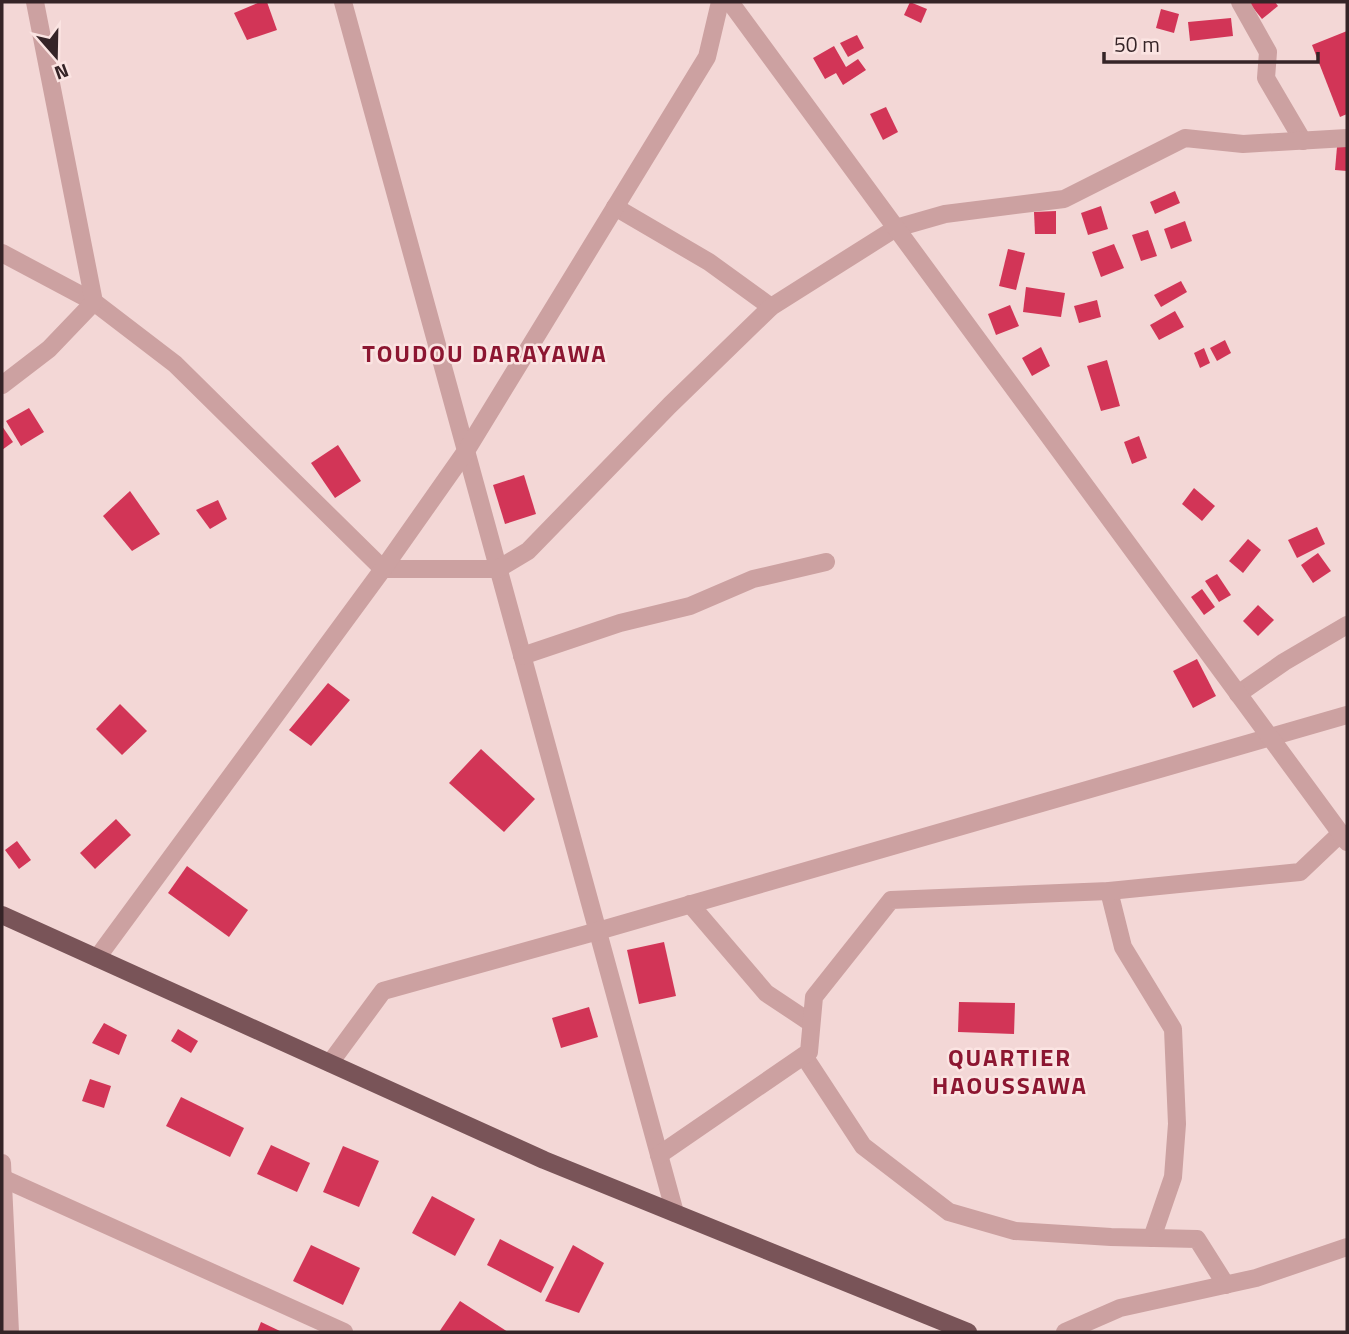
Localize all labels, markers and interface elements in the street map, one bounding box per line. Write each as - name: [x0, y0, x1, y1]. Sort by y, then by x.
- north arrow: [21, 21, 91, 91]
- scale bar: [1104, 21, 1318, 65]
- text: 50 m: [1114, 28, 1160, 60]
- text: N: [51, 57, 73, 88]
- district label: TOUDOU DARAYAWA: [362, 335, 608, 371]
- district label: QUARTIER HAOUSSAWA: [932, 1039, 1088, 1103]

